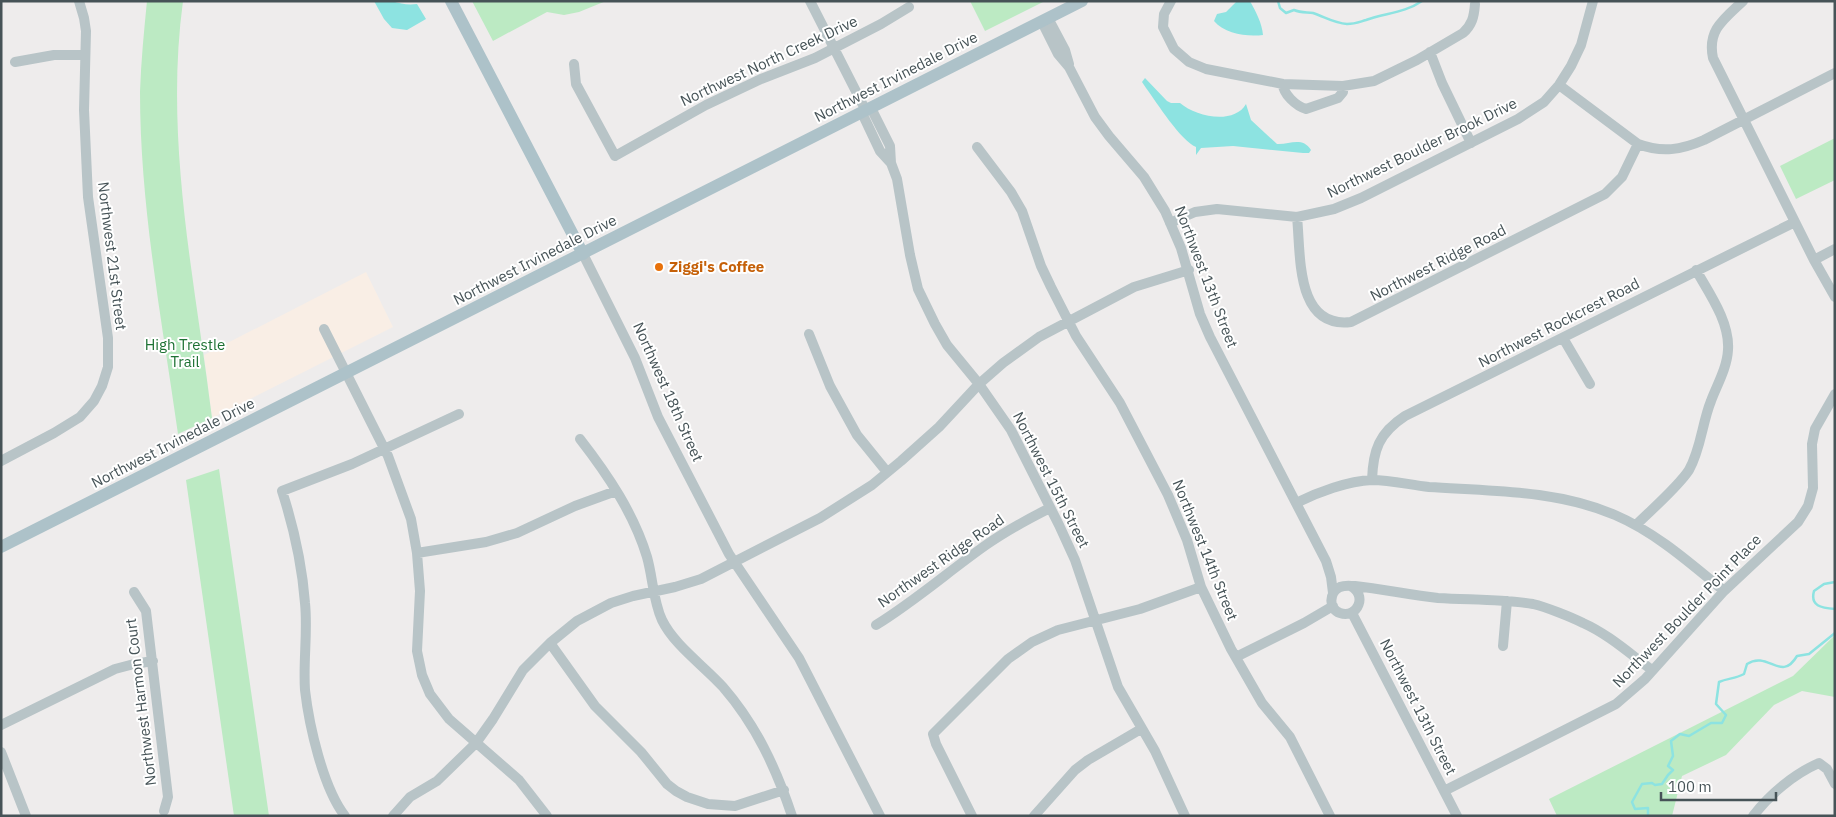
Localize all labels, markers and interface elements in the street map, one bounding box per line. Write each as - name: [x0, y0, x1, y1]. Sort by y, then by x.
- street label: Northwest North Creek Drive: [677, 11, 860, 110]
- street label: Northwest Irvinedale Drive: [811, 27, 981, 126]
- street label: Northwest Boulder Brook Drive: [1324, 93, 1520, 202]
- street label: Northwest 21st Street: [94, 181, 131, 331]
- street label: Northwest 13th Street: [1171, 203, 1242, 350]
- street label: Northwest Irvinedale Drive: [450, 210, 620, 309]
- street label: Northwest Ridge Road: [1367, 220, 1509, 305]
- place label: Ziggi's Coffee: [669, 257, 764, 276]
- marker: Ziggi's Coffee: [653, 261, 665, 273]
- street label: Northwest Rockcrest Road: [1475, 274, 1643, 372]
- street label: Northwest 18th Street: [629, 319, 708, 464]
- park label: High Trestle Trail: [145, 335, 225, 371]
- street label: Northwest Irvinedale Drive: [88, 393, 258, 492]
- street label: Northwest 15th Street: [1009, 408, 1094, 551]
- street label: Northwest 14th Street: [1168, 477, 1242, 623]
- street label: Northwest Ridge Road: [874, 510, 1008, 611]
- street label: Northwest Boulder Point Place: [1608, 530, 1765, 691]
- street label: Northwest Harmon Court: [121, 617, 160, 787]
- street label: Northwest 13th Street: [1376, 635, 1461, 778]
- scale bar: [1661, 770, 1776, 802]
- text: 100 m: [1668, 777, 1712, 796]

